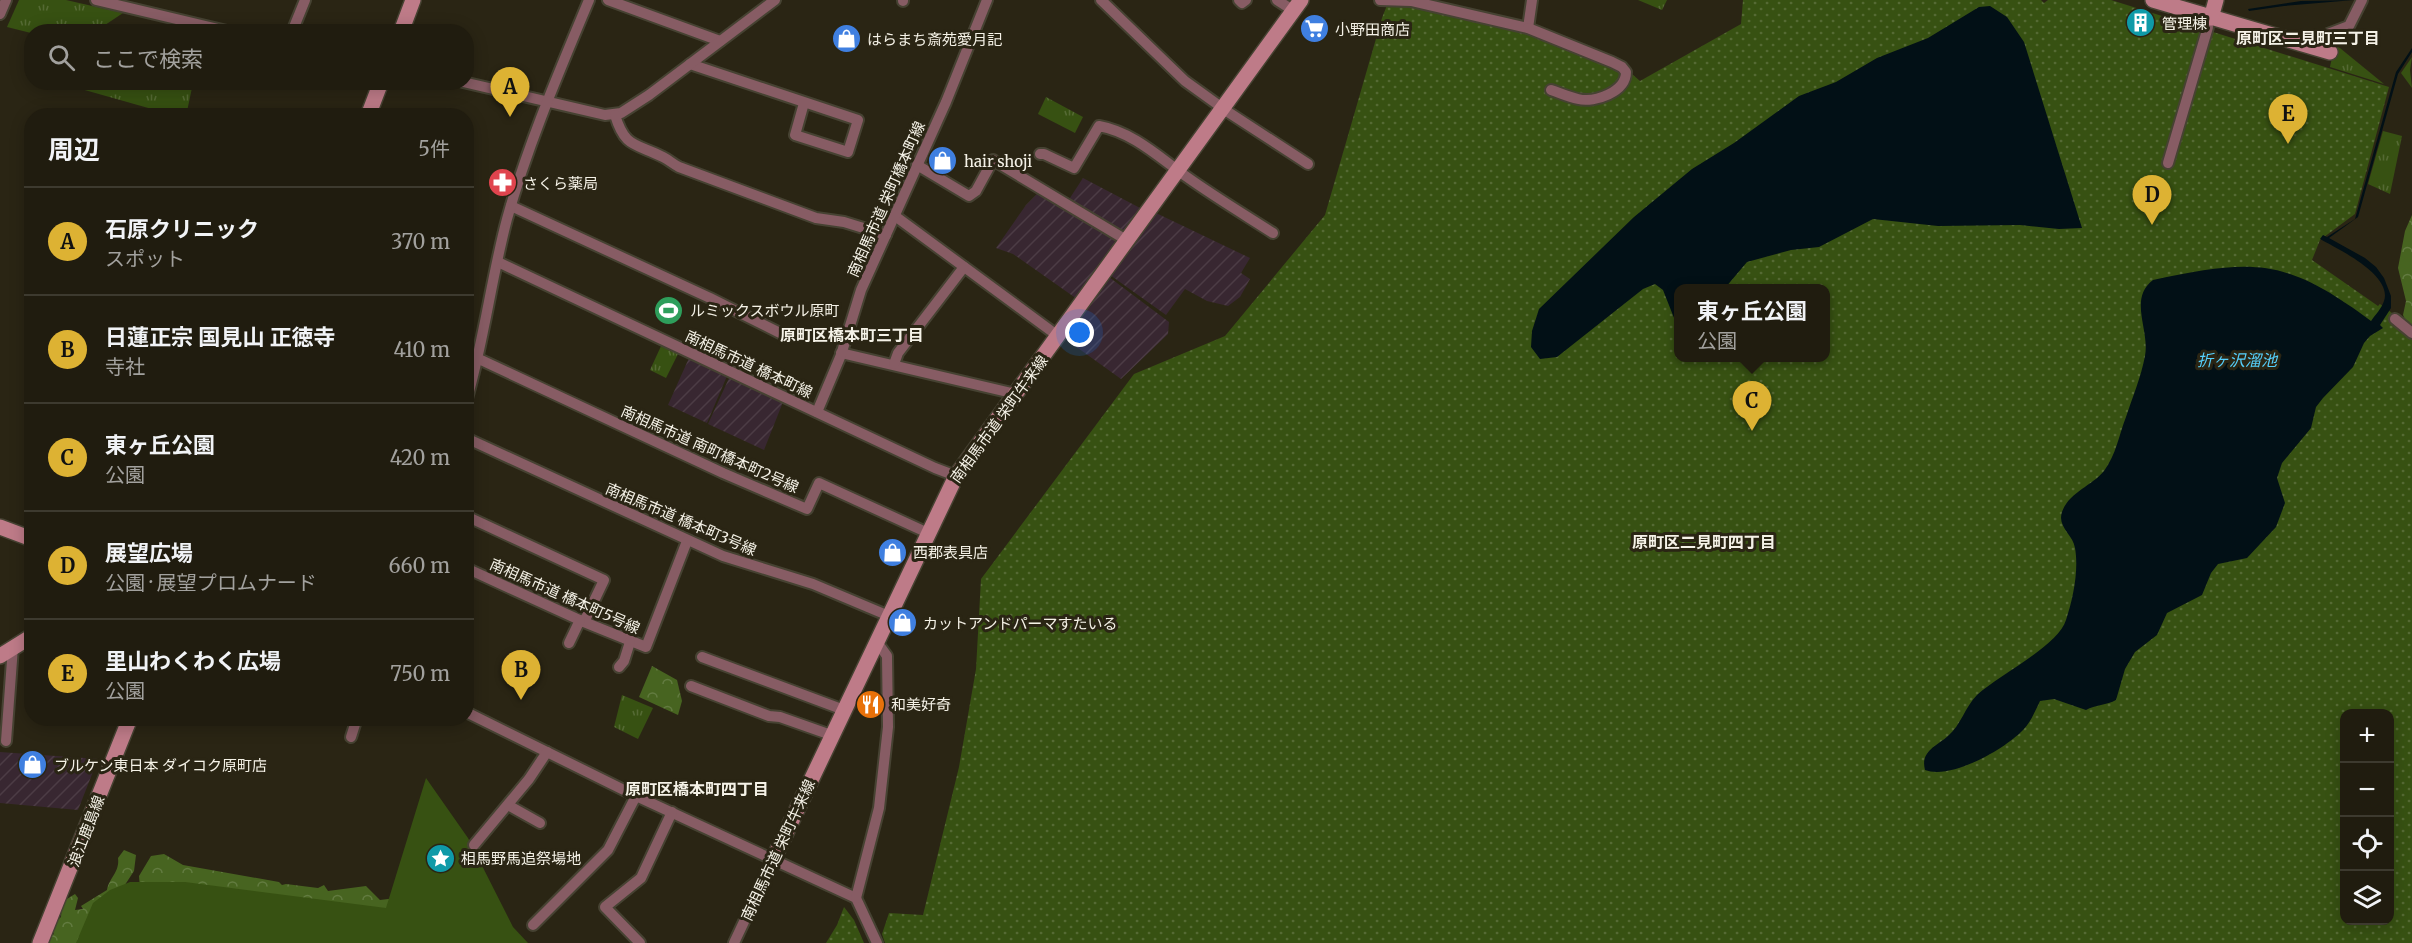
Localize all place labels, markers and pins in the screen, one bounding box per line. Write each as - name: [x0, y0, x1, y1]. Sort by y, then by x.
- building icon: 管理棟: [2125, 7, 2157, 39]
- supermarket icon: 小野田商店: [1298, 13, 1330, 45]
- place label: 管理棟: [2162, 14, 2207, 33]
- place label: 小野田商店: [1335, 20, 1410, 39]
- shop icon: はらまち斎苑愛月記: [830, 23, 862, 55]
- place label: はらまち斎苑愛月記: [867, 30, 1002, 49]
- pin: A: [490, 68, 530, 117]
- pin: E: [2268, 94, 2308, 144]
- shop icon: hair shoji: [927, 145, 959, 177]
- place label: hair shoji: [964, 152, 1032, 171]
- pharmacy icon: さくら薬局: [486, 167, 518, 199]
- place label: さくら薬局: [523, 174, 598, 193]
- pin: D: [2132, 176, 2172, 225]
- sports icon: ルミックスボウル原町: [653, 294, 685, 326]
- place label: ルミックスボウル原町: [690, 301, 840, 320]
- pin: C: [1732, 382, 1772, 431]
- shop icon: 西郡表具店: [876, 536, 908, 568]
- place label: 西郡表具店: [913, 543, 988, 562]
- shop icon: カットアンドパーマすたいる: [886, 607, 918, 639]
- place label: カットアンドパーマすたいる: [923, 614, 1117, 633]
- pin: B: [502, 650, 540, 700]
- restaurant icon: 和美好奇: [854, 688, 886, 720]
- place label: 和美好奇: [891, 695, 951, 714]
- shop icon: ブルケン東日本 ダイコク原町店: [17, 749, 49, 781]
- place label: ブルケン東日本 ダイコク原町店: [54, 756, 267, 775]
- place icon: 相馬野馬追祭場地: [424, 842, 456, 874]
- place label: 相馬野馬追祭場地: [461, 849, 581, 868]

